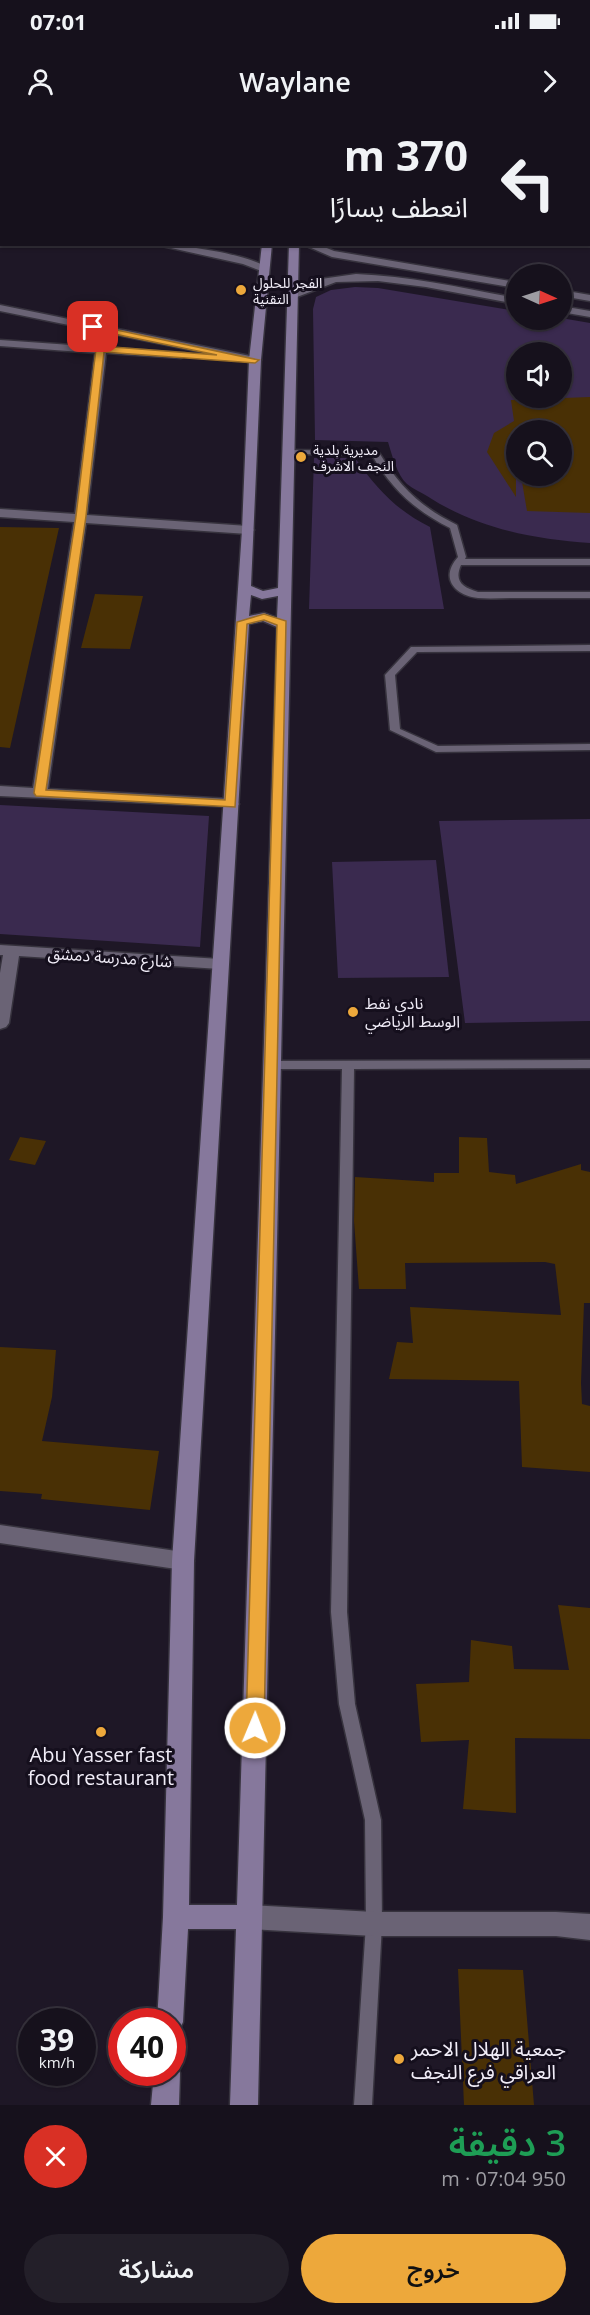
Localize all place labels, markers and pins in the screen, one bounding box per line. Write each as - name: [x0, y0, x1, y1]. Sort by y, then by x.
- place label: الفجر للحلول التقنية: [253, 273, 322, 308]
- marker: الفجر للحلول التقنية: [234, 283, 248, 297]
- pin: [67, 301, 118, 352]
- place label: مديرية بلدية النجف الاشرف: [313, 440, 394, 475]
- marker: مديرية بلدية النجف الاشرف: [294, 450, 308, 464]
- place label: نادي نفط الوسط الرياضي: [365, 992, 460, 1034]
- marker: نادي نفط الوسط الرياضي: [346, 1005, 360, 1019]
- marker: Abu Yasser fast food restaurant: [94, 1725, 108, 1739]
- place label: Abu Yasser fast food restaurant: [28, 1741, 174, 1791]
- place label: جمعية الهلال الاحمر العراقي فرع النجف: [410, 2035, 566, 2087]
- marker: جمعية الهلال الاحمر العراقي فرع النجف: [392, 2052, 406, 2066]

